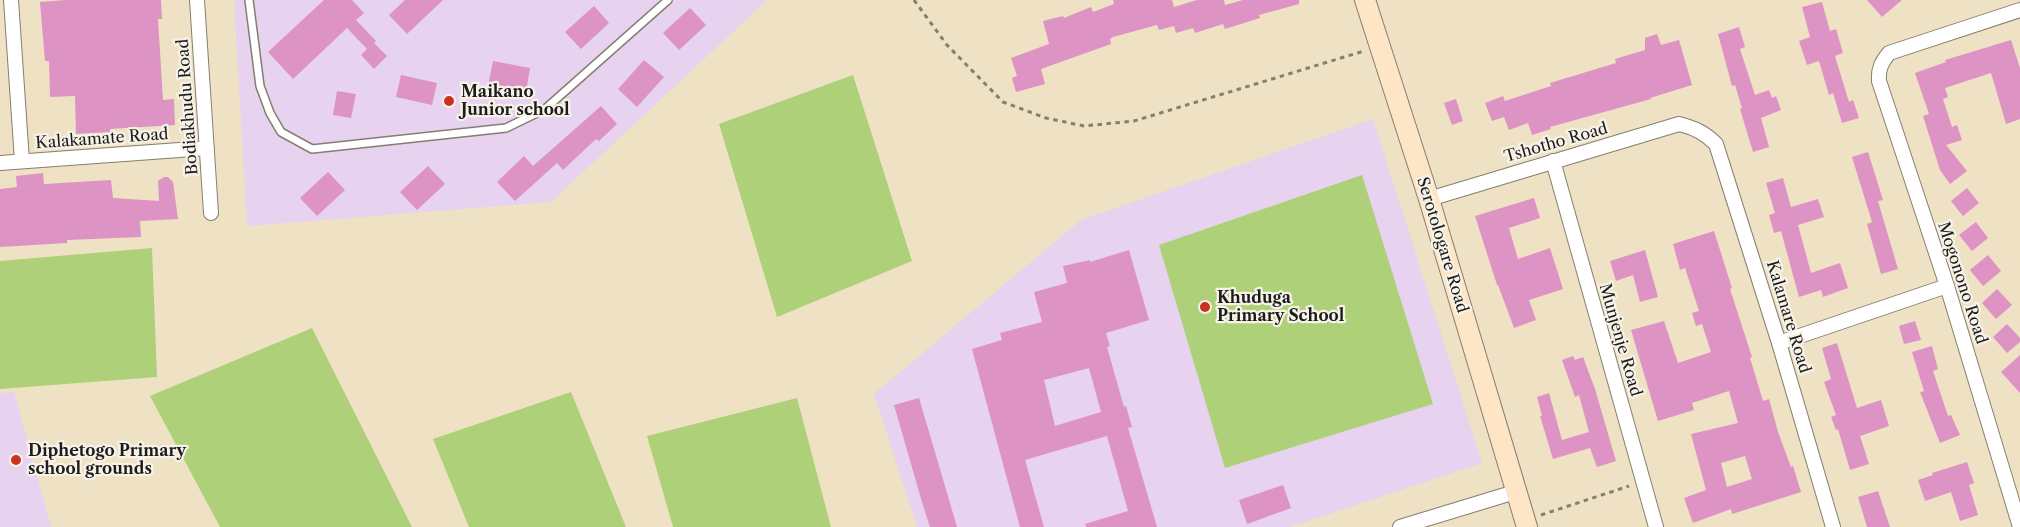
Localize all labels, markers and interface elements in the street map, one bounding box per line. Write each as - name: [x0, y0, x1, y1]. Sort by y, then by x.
- street label: Bodiakhudu Road: [174, 38, 202, 176]
- place label: Maikano Junior school: [461, 82, 570, 120]
- marker: Maikano Junior school: [442, 94, 456, 108]
- street label: Tshotho Road: [1502, 119, 1610, 167]
- street label: Kalakamate Road: [35, 125, 169, 153]
- street label: Serotologare Road: [1412, 175, 1472, 315]
- street label: Mogonono Road: [1933, 220, 1991, 346]
- street label: Kalamare Road: [1762, 258, 1814, 376]
- street label: Munjenje Road: [1595, 281, 1645, 399]
- place label: Khuduga Primary School: [1217, 288, 1344, 326]
- marker: Khuduga Primary School: [1198, 300, 1212, 314]
- place label: Diphetogo Primary school grounds: [28, 441, 186, 479]
- marker: Diphetogo Primary school grounds: [9, 453, 23, 467]

